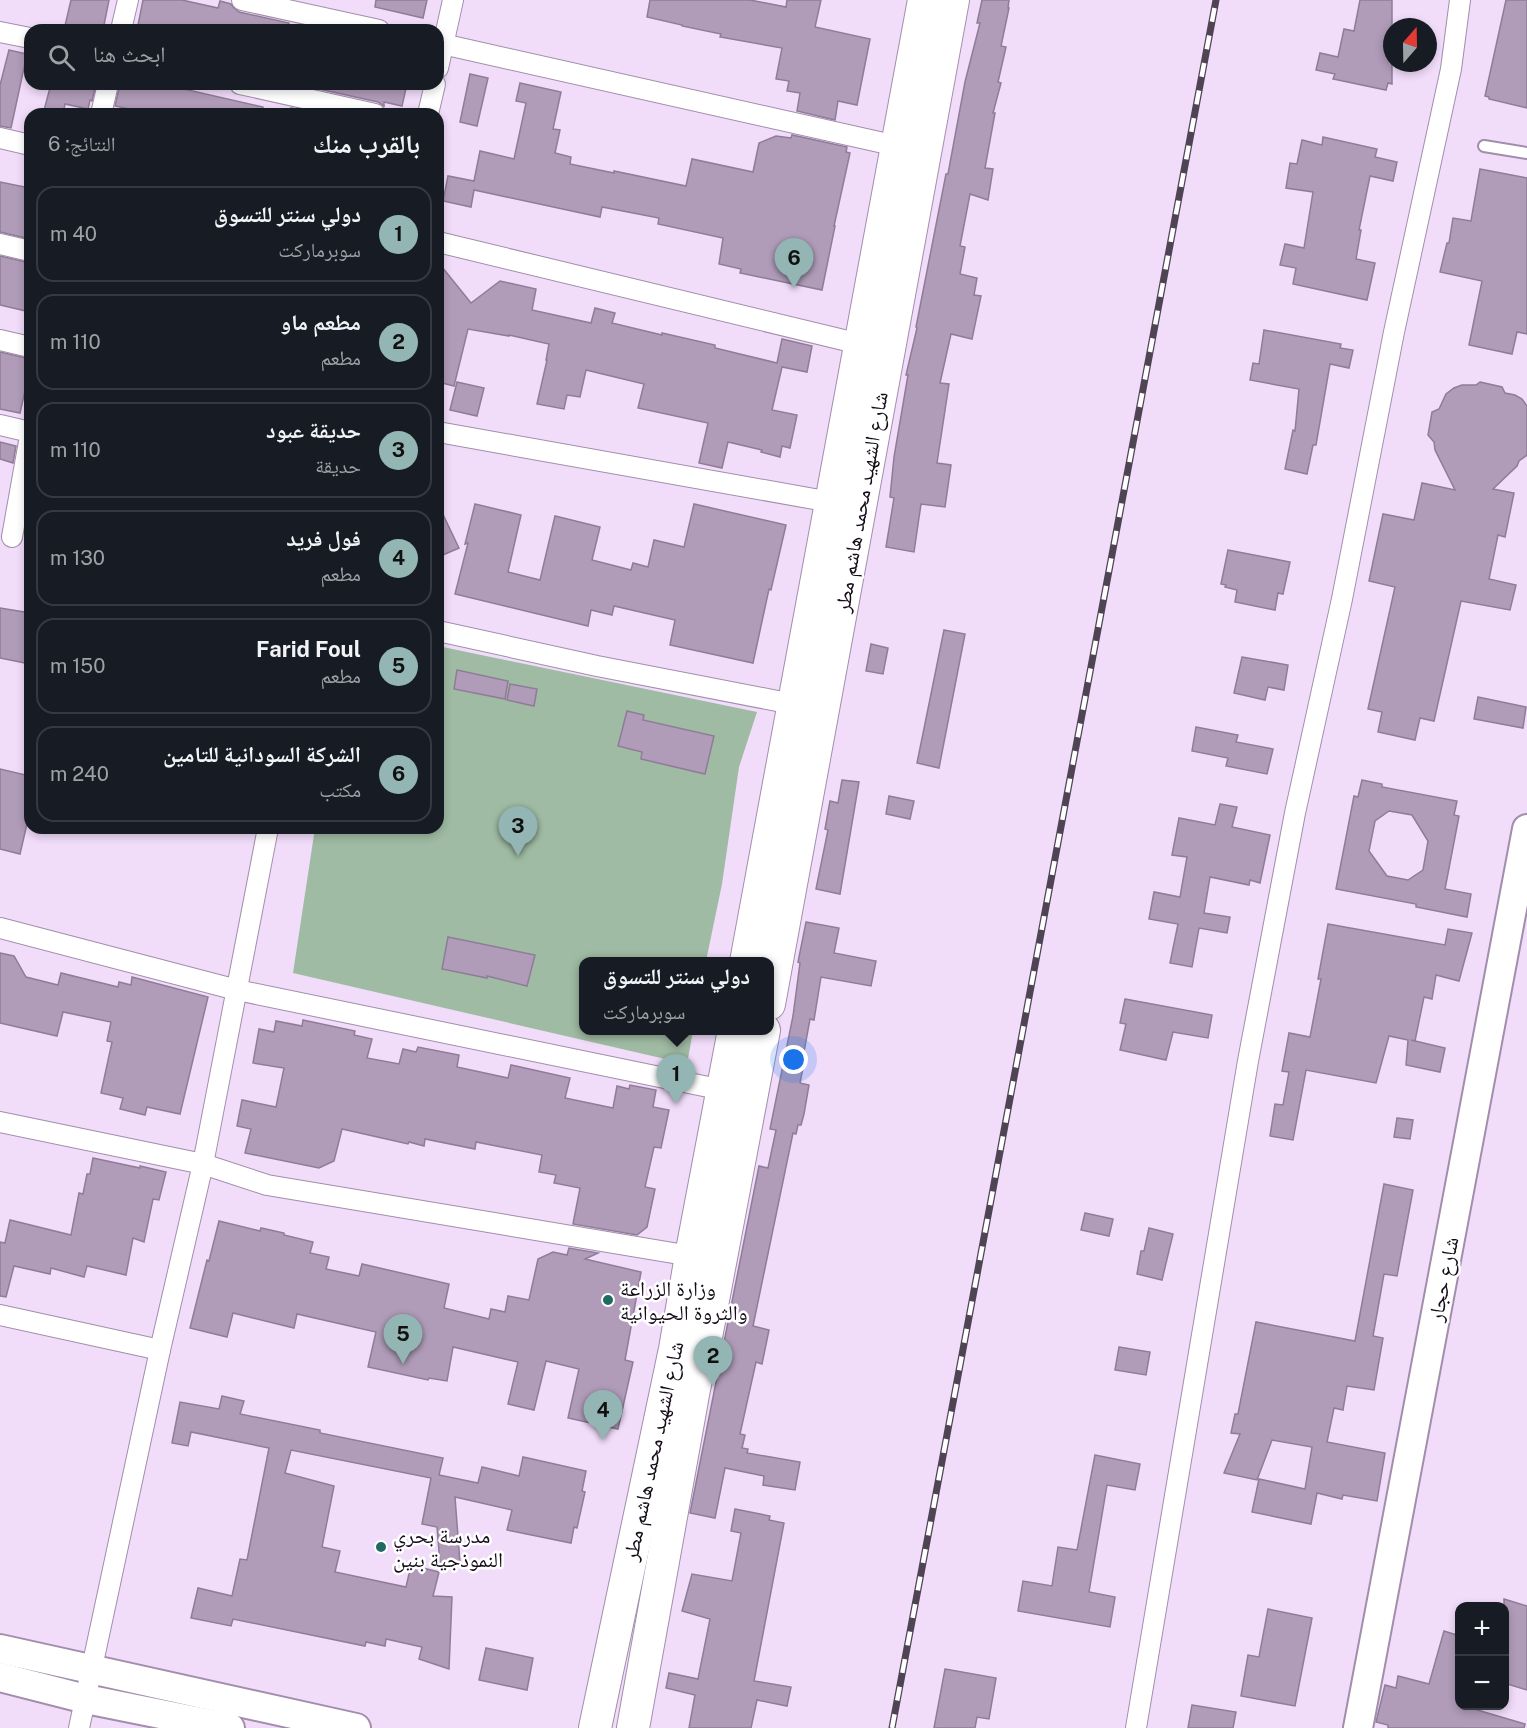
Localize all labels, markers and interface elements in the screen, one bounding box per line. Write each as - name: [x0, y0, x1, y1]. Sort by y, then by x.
- north arrow: [1383, 18, 1437, 72]
- search box: [24, 24, 444, 90]
- icon: search: [45, 41, 78, 74]
- text: ابحث هنا: [93, 41, 165, 67]
- text: بالقرب منك: [313, 128, 420, 159]
- text: النتائج: 6: [48, 132, 116, 156]
- text: دولي سنتر للتسوق: [214, 201, 361, 227]
- text: 40 m: [50, 222, 97, 246]
- text: 1: [394, 222, 403, 246]
- text: سوبرماركت: [278, 238, 361, 262]
- pin: 6: [774, 238, 814, 288]
- text: مطعم ماو: [280, 309, 361, 335]
- text: 110 m: [50, 330, 101, 354]
- text: 2: [392, 330, 405, 354]
- text: مطعم: [320, 346, 361, 370]
- street label: شارع الشهيد محمد هاشم مطر: [829, 390, 895, 616]
- text: حديقة عبود: [266, 417, 361, 443]
- text: 110 m: [50, 438, 101, 462]
- text: 3: [392, 438, 405, 462]
- text: حديقة: [315, 454, 361, 478]
- text: فول فريد: [286, 525, 361, 551]
- text: 130 m: [50, 546, 105, 570]
- text: 4: [392, 546, 405, 570]
- text: مطعم: [320, 562, 361, 586]
- text: Farid Foul: [256, 636, 361, 662]
- text: 150 m: [50, 654, 105, 678]
- text: 5: [392, 654, 405, 678]
- text: مطعم: [320, 664, 361, 688]
- text: الشركة السودانية للتامين: [163, 741, 361, 767]
- text: 240 m: [50, 762, 109, 786]
- text: 6: [392, 762, 405, 786]
- text: مكتب: [319, 778, 361, 802]
- pin: 3: [498, 806, 538, 856]
- popup: [579, 957, 774, 1035]
- text: دولي سنتر للتسوق: [603, 963, 750, 989]
- text: سوبرماركت: [603, 1000, 685, 1024]
- your location: [779, 1045, 808, 1074]
- pin: 1: [656, 1054, 696, 1104]
- street label: شارع حجار: [1422, 1235, 1464, 1325]
- place label: وزارة الزراعة والثروة الحيوانية: [620, 1276, 747, 1325]
- marker: وزارة الزراعة والثروة الحيوانية: [601, 1293, 615, 1307]
- pin: 5: [384, 1314, 422, 1364]
- pin: 2: [694, 1336, 732, 1386]
- street label: شارع الشهيد محمد هاشم مطر: [617, 1339, 690, 1564]
- pin: 4: [584, 1390, 622, 1440]
- place label: مدرسة بحري النموذجية بنين: [393, 1523, 503, 1573]
- marker: مدرسة بحري النموذجية بنين: [374, 1540, 388, 1554]
- map controls: [1455, 1602, 1509, 1710]
- button: +: [1455, 1602, 1509, 1656]
- button: −: [1455, 1656, 1509, 1710]

